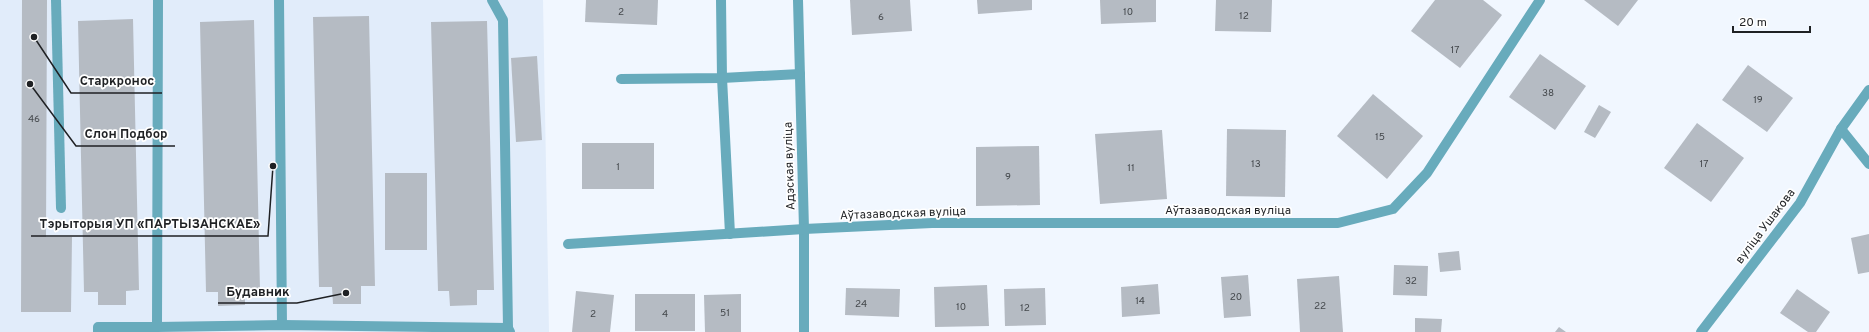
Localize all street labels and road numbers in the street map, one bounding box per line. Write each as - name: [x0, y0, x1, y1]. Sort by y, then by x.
- street label: Адэская вуліца: [780, 122, 800, 210]
- street label: вуліца Ушакова: [1732, 186, 1799, 267]
- street label: Аўтазаводская вуліца: [1165, 203, 1291, 219]
- street label: Аўтазаводская вуліца: [840, 204, 966, 224]

